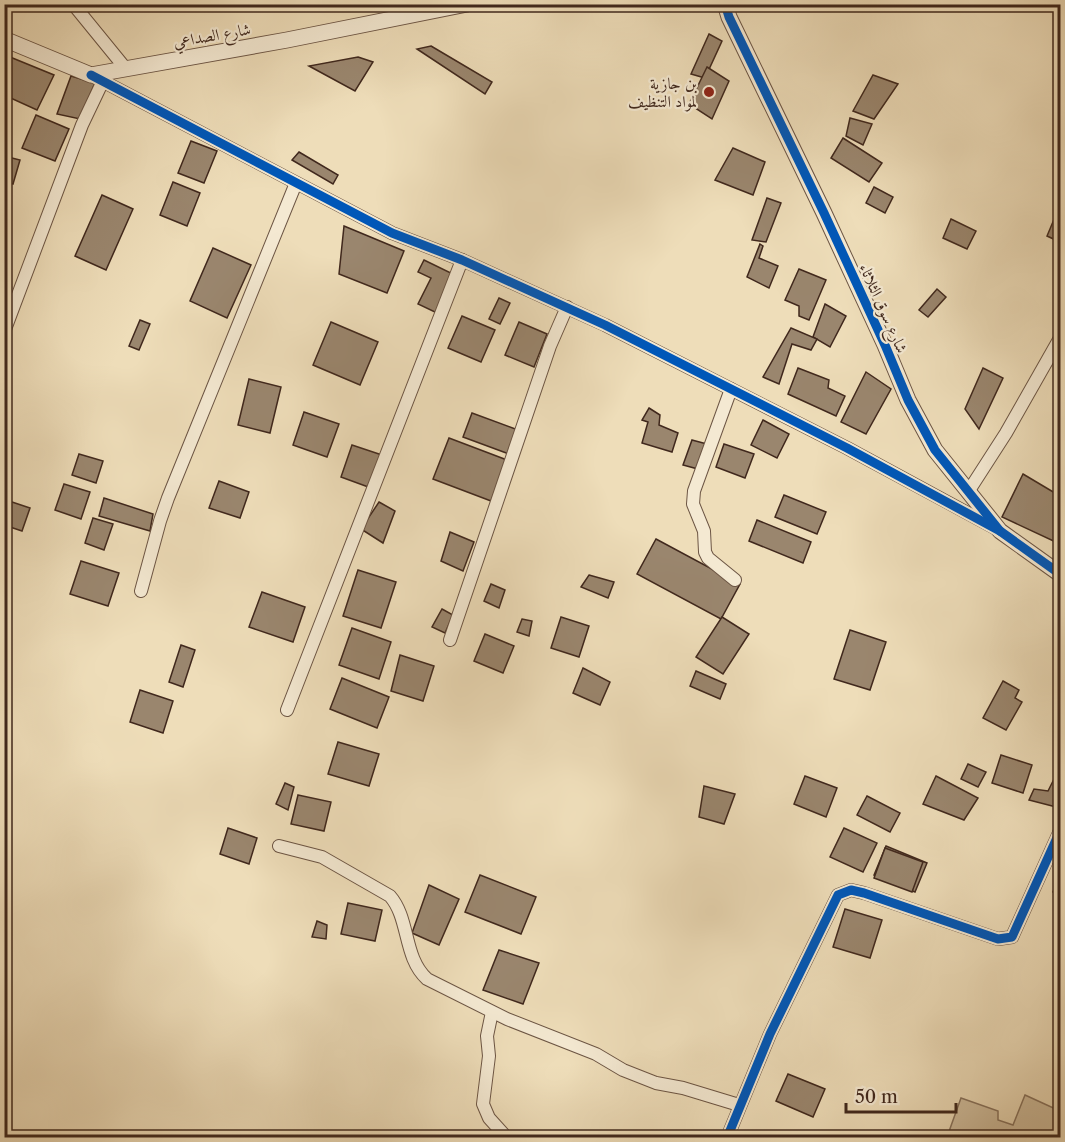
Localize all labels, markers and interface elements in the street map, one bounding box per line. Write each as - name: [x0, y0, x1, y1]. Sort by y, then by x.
- street label: شارع الصداعي: [172, 18, 253, 56]
- place label: بن جازية لمواد التنظيف: [628, 73, 697, 112]
- marker: بن جازية لمواد التنظيف: [702, 85, 716, 99]
- street label: شارع سوق الثلاثاء: [852, 260, 913, 358]
- scale bar: [846, 1076, 956, 1114]
- text: 50 m: [855, 1086, 898, 1108]

